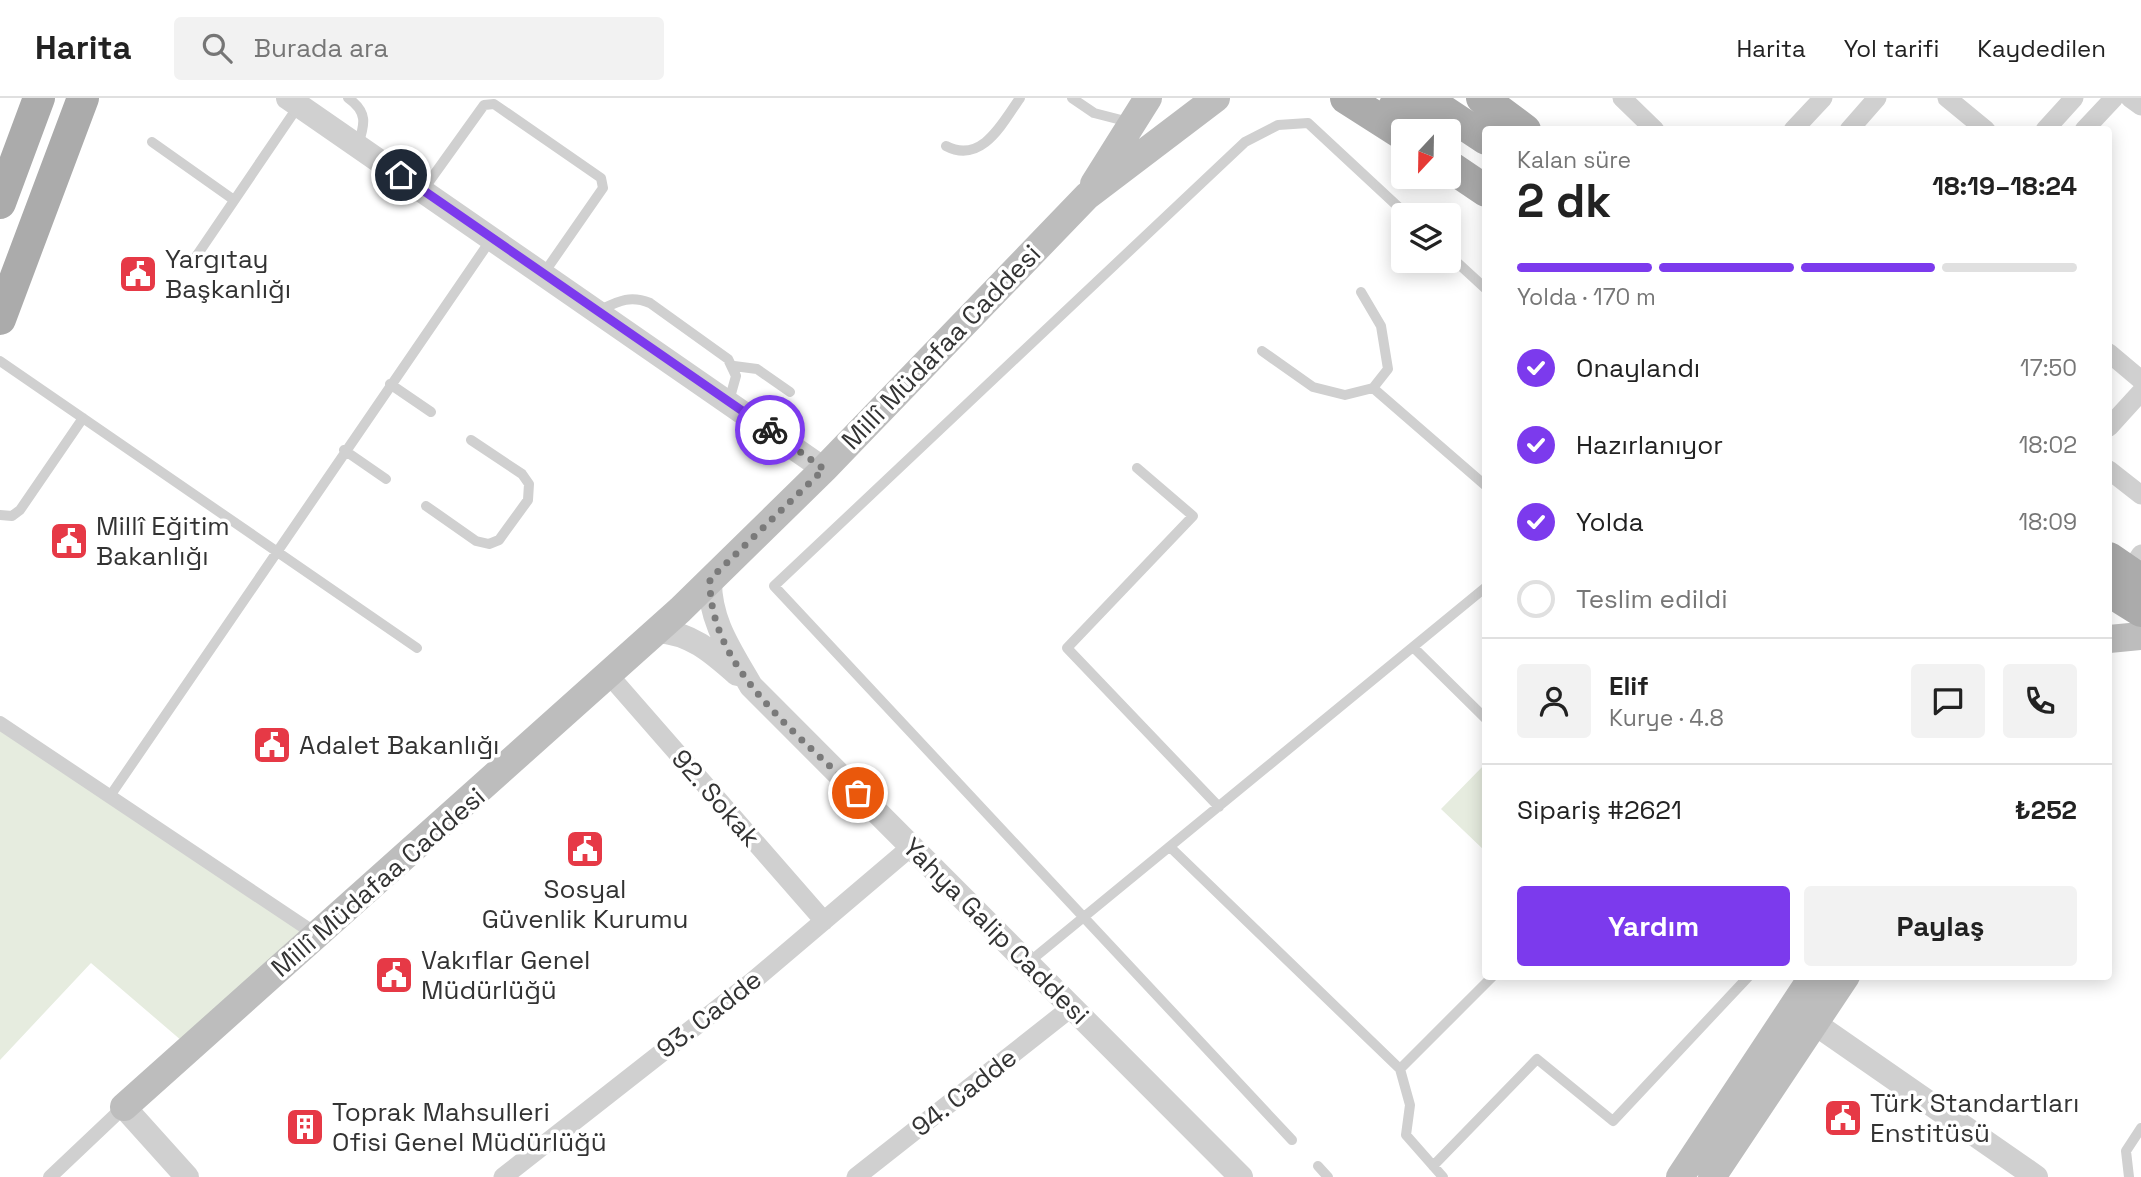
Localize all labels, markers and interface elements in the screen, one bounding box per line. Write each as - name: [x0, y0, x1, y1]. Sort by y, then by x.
- search box: [174, 17, 664, 80]
- text: Harita: [35, 27, 132, 69]
- icon: search: [198, 29, 236, 67]
- text: Burada ara: [254, 31, 388, 65]
- text: Harita: [1736, 33, 1806, 64]
- text: Yol tarifi: [1844, 33, 1939, 64]
- text: Kaydedilen: [1977, 33, 2106, 64]
- north arrow: [1391, 119, 1461, 189]
- map controls: [1391, 119, 1461, 273]
- pin: [371, 145, 431, 205]
- text: Kalan süre: [1517, 145, 1631, 175]
- icon: home: [382, 156, 420, 194]
- text: 18:19–18:24: [1932, 169, 2077, 203]
- text: 2 dk: [1517, 172, 1611, 230]
- button: layers: [1391, 203, 1461, 273]
- street label: Millî Müdafaa Caddesi: [834, 237, 1048, 457]
- place label: Yargıtay Başkanlığı: [165, 242, 291, 306]
- public building icon: Yargıtay Başkanlığı: [117, 253, 159, 295]
- text: Yolda · 170 m: [1517, 282, 1656, 312]
- icon: check: [1517, 349, 1555, 387]
- text: Onaylandı: [1576, 351, 1700, 385]
- text: 17:50: [2020, 353, 2077, 383]
- courier: [735, 395, 805, 465]
- icon: bike: [751, 411, 789, 449]
- icon: check: [1517, 426, 1555, 464]
- text: Hazırlanıyor: [1576, 428, 1723, 462]
- text: 18:02: [2019, 430, 2077, 460]
- icon: check: [1517, 503, 1555, 541]
- text: Yolda: [1576, 505, 1644, 539]
- text: 18:09: [2018, 507, 2077, 537]
- place label: Millî Eğitim Bakanlığı: [96, 509, 230, 573]
- public building icon: Millî Eğitim Bakanlığı: [48, 520, 90, 562]
- text: Teslim edildi: [1576, 582, 1728, 616]
- button: person: [1517, 664, 1591, 738]
- button: chat: [1911, 664, 1985, 738]
- button: phone: [2003, 664, 2077, 738]
- text: Elif: [1609, 669, 1649, 703]
- text: Kurye · 4.8: [1609, 703, 1724, 733]
- public building icon: Adalet Bakanlığı: [251, 724, 293, 766]
- place label: Adalet Bakanlığı: [299, 728, 500, 762]
- street label: 92. Sokak: [664, 742, 768, 854]
- pin: [828, 763, 888, 823]
- icon: bag: [839, 774, 877, 812]
- street label: Millî Müdafaa Caddesi: [264, 780, 492, 984]
- text: Sipariş #2621: [1517, 793, 1682, 827]
- text: ₺252: [2015, 793, 2077, 827]
- public building icon: Sosyal Güvenlik Kurumu: [564, 828, 606, 870]
- street label: Yahya Galip Caddesi: [895, 830, 1097, 1032]
- place label: Sosyal Güvenlik Kurumu: [482, 872, 688, 936]
- button: Yardım: [1517, 886, 1790, 966]
- button: Paylaş: [1804, 886, 2077, 966]
- place label: Vakıflar Genel Müdürlüğü: [421, 943, 590, 1007]
- public building icon: Vakıflar Genel Müdürlüğü: [373, 954, 415, 996]
- street label: 93. Cadde: [650, 962, 768, 1066]
- street label: 94. Cadde: [904, 1040, 1024, 1144]
- place label: Türk Standartları Enstitüsü: [1870, 1086, 2079, 1150]
- place label: Toprak Mahsulleri Ofisi Genel Müdürlüğü: [332, 1095, 607, 1159]
- public building icon: Türk Standartları Enstitüsü: [1822, 1097, 1864, 1139]
- building icon: Toprak Mahsulleri Ofisi Genel Müdürlüğü: [284, 1106, 326, 1148]

